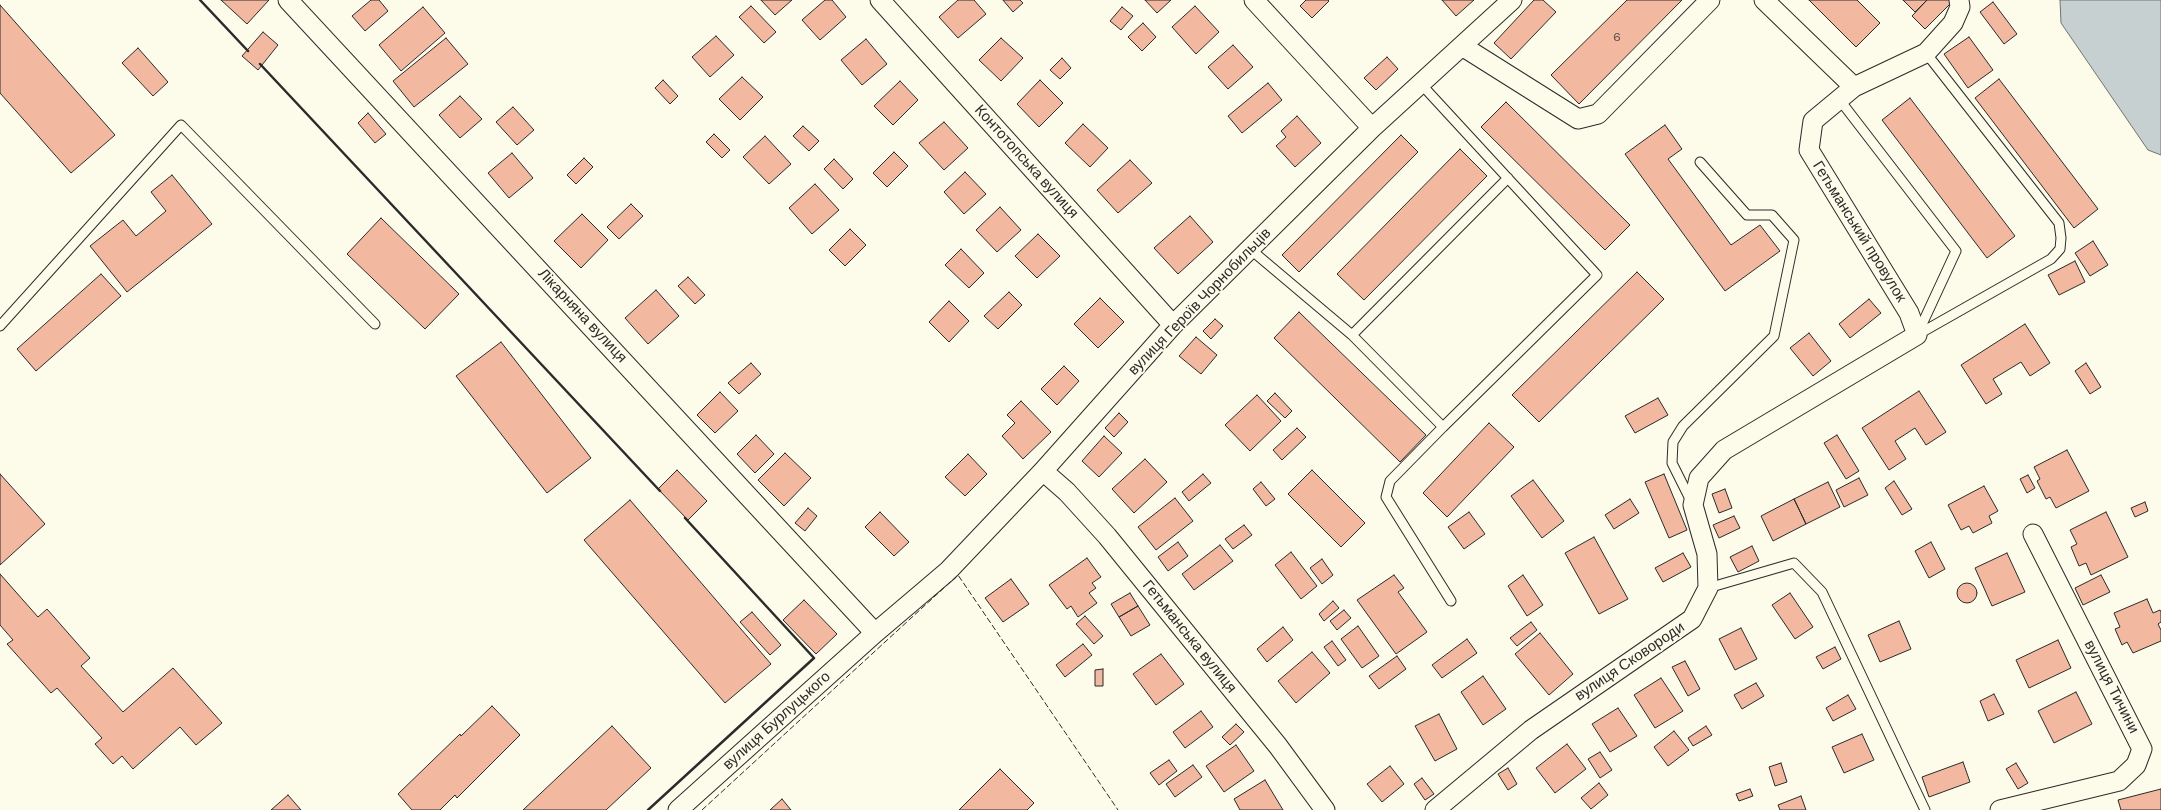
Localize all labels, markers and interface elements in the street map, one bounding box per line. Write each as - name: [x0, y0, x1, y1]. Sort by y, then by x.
- house number: 6: [1613, 31, 1621, 45]
- street label: Контотопська вулиця: [970, 102, 1082, 222]
- street label: Гетьманський провулок: [1808, 158, 1910, 306]
- street label: вулиця Героїв Чорнобильців: [1125, 225, 1275, 379]
- street label: Лікарняна вулиця: [534, 265, 630, 367]
- street label: Гетьманська вулиця: [1138, 577, 1240, 697]
- street label: вулиця Сковороди: [1572, 619, 1688, 705]
- street label: вулиця Тичини: [2080, 637, 2142, 737]
- street label: вулиця Бурлуцького: [720, 668, 834, 774]

